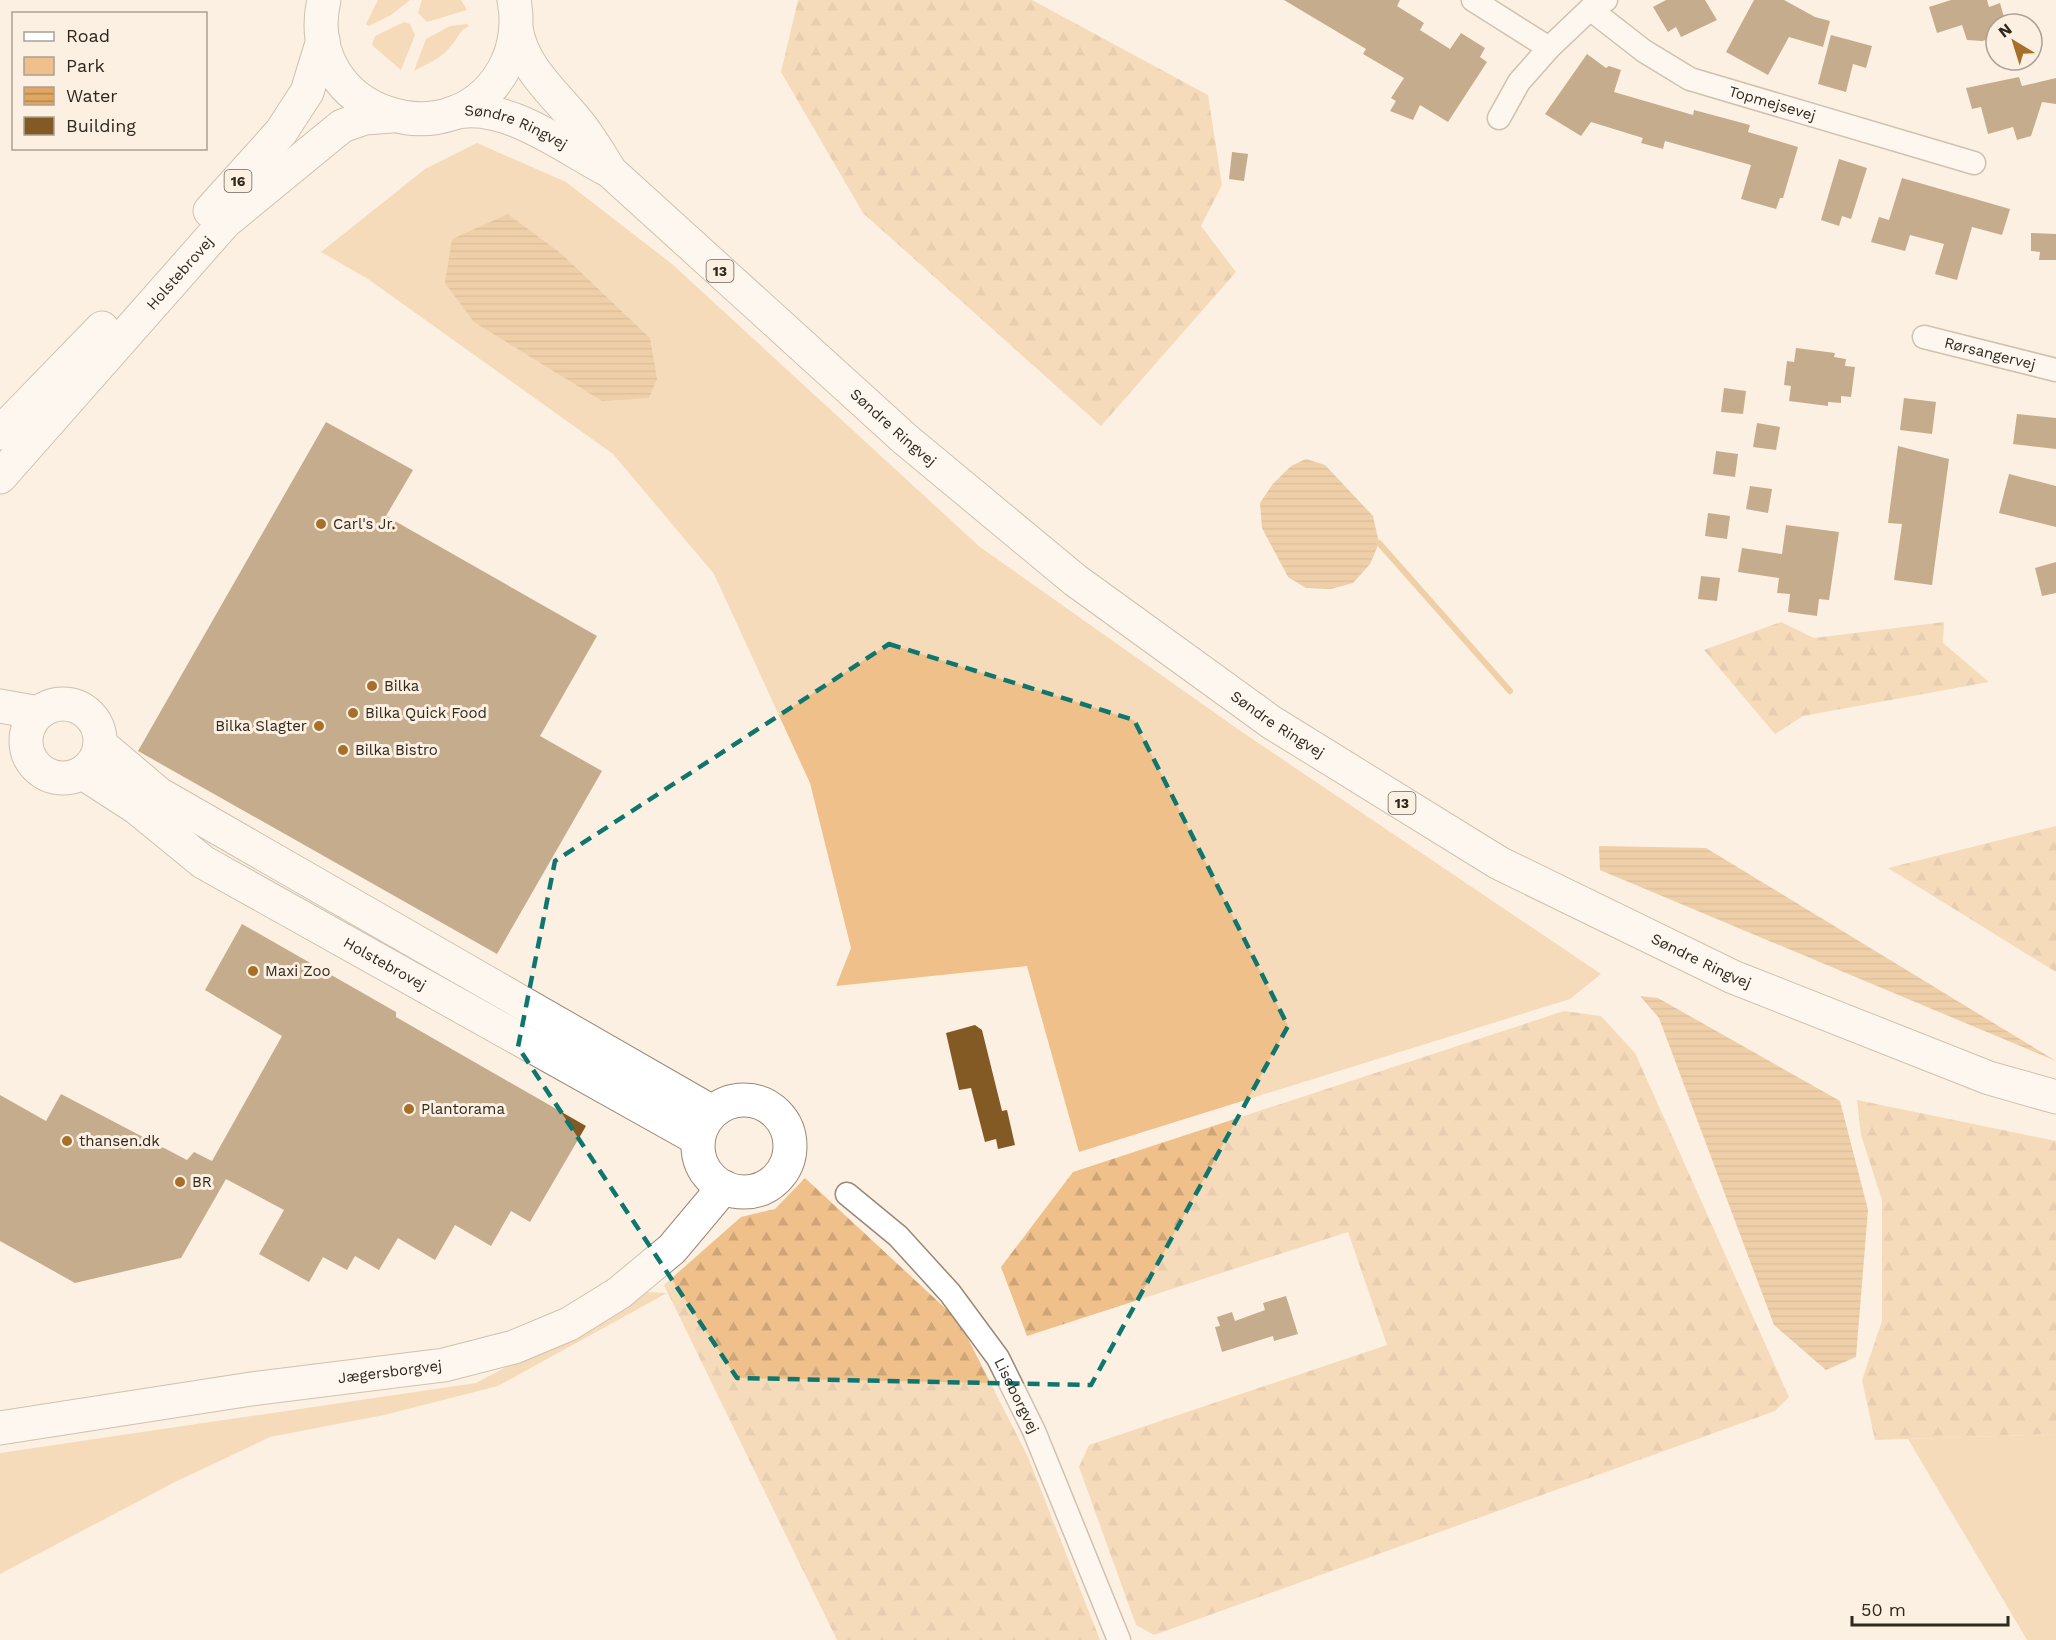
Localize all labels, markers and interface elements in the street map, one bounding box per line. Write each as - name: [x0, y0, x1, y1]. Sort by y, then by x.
- legend: [12, 12, 207, 150]
- north arrow: [1984, 12, 2044, 72]
- text: N: [1995, 19, 2016, 42]
- text: Road: [66, 25, 110, 46]
- text: Park: [66, 55, 105, 76]
- street label: Topmejsevej: [1727, 82, 1818, 125]
- text: Water: [66, 85, 118, 106]
- street label: Søndre Ringvej: [464, 102, 570, 153]
- text: Building: [66, 115, 136, 136]
- road number: 16: [224, 170, 252, 192]
- street label: Holstebrovej: [143, 233, 217, 314]
- road number: 13: [706, 260, 734, 282]
- street label: Rørsangervej: [1942, 333, 2038, 374]
- street label: Søndre Ringvej: [847, 385, 940, 470]
- place label: Carl's Jr.: [333, 515, 395, 533]
- marker: Carl's Jr.: [314, 517, 328, 531]
- place label: Bilka: [384, 677, 420, 695]
- marker: Bilka: [365, 679, 379, 693]
- street label: Søndre Ringvej: [1227, 687, 1328, 762]
- place label: Bilka Quick Food: [365, 704, 487, 722]
- marker: Bilka Quick Food: [346, 706, 360, 720]
- place label: Bilka Slagter: [215, 717, 307, 735]
- marker: Bilka Slagter: [312, 719, 326, 733]
- place label: Bilka Bistro: [355, 741, 438, 759]
- marker: Bilka Bistro: [336, 743, 350, 757]
- road number: 13: [1388, 792, 1416, 814]
- street label: Søndre Ringvej: [1648, 930, 1754, 992]
- street label: Holstebrovej: [340, 933, 429, 994]
- place label: Maxi Zoo: [265, 962, 330, 980]
- marker: Maxi Zoo: [246, 964, 260, 978]
- place label: Plantorama: [421, 1100, 505, 1118]
- marker: Plantorama: [402, 1102, 416, 1116]
- place label: thansen.dk: [79, 1132, 160, 1150]
- marker: thansen.dk: [60, 1134, 74, 1148]
- place label: BR: [192, 1173, 212, 1191]
- marker: BR: [173, 1175, 187, 1189]
- street label: Liseborgvej: [990, 1355, 1043, 1436]
- street label: Jægersborgvej: [337, 1356, 443, 1387]
- scale bar: [1852, 1589, 2008, 1627]
- text: 50 m: [1861, 1599, 1906, 1620]

